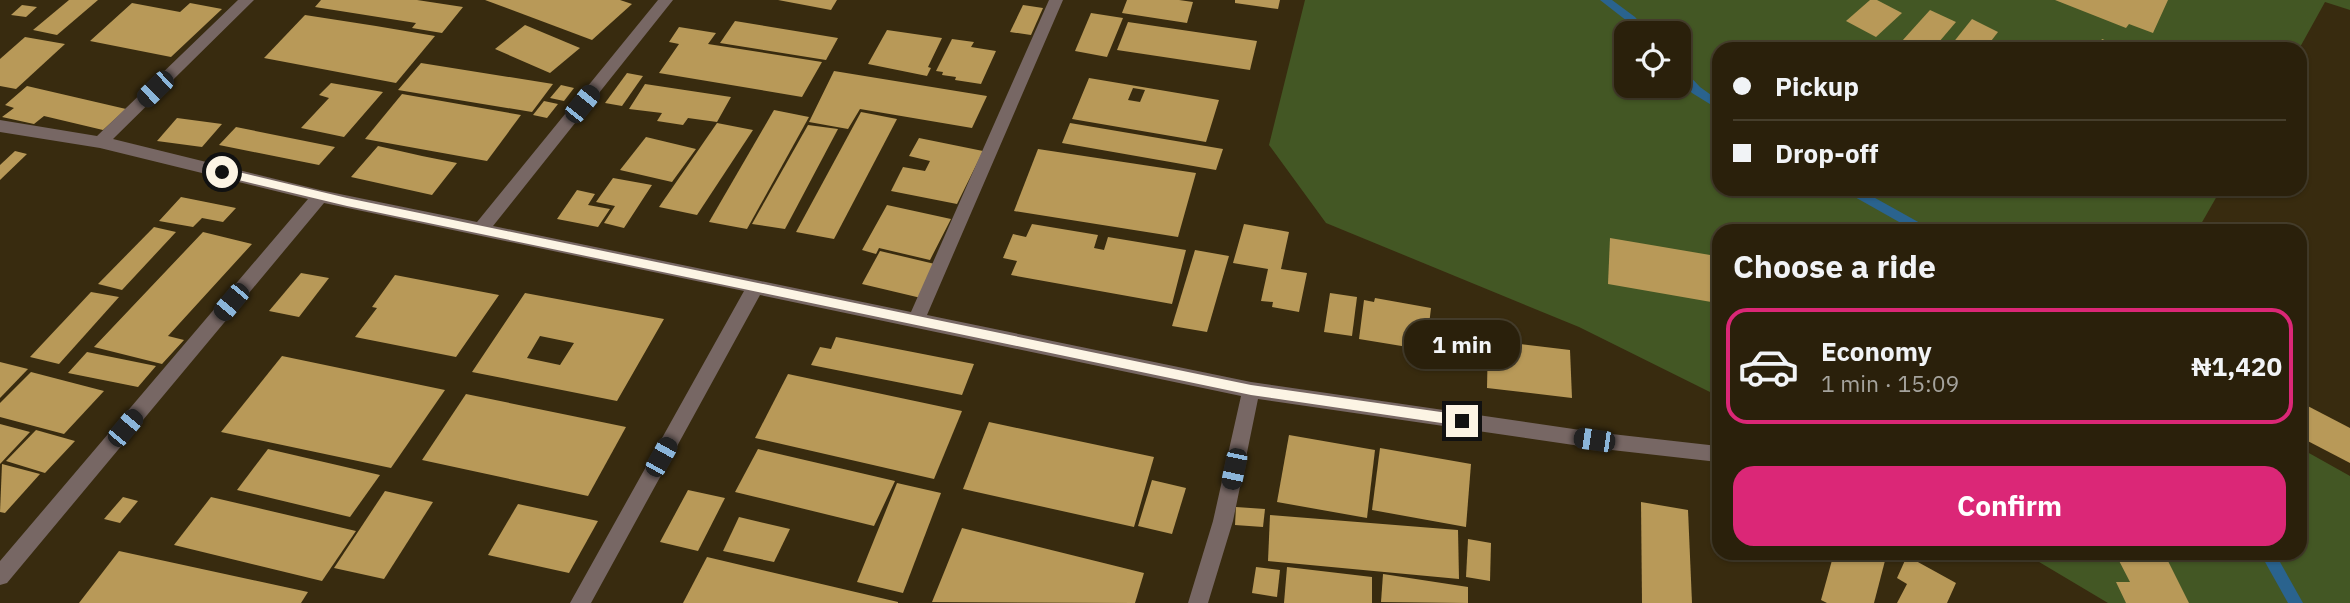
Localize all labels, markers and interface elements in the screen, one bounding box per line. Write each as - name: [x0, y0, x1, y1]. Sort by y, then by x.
- map controls: [1614, 21, 1691, 98]
- button: locate: [1614, 21, 1691, 98]
- car: [133, 67, 178, 111]
- text: Pickup: [1775, 69, 1859, 103]
- car: [561, 81, 604, 127]
- text: Drop-off: [1775, 136, 1878, 170]
- route start: [206, 156, 238, 188]
- text: Choose a ride: [1733, 245, 1936, 287]
- car: [210, 279, 253, 325]
- callout: 1 min: [1404, 320, 1520, 368]
- text: 1 min: [1432, 329, 1492, 359]
- text: Economy: [1821, 334, 1932, 368]
- icon: car: [1737, 335, 1800, 398]
- text: ₦1,420: [2191, 349, 2282, 383]
- text: 1 min · 15:09: [1821, 368, 1959, 398]
- car: [104, 405, 147, 451]
- route end: [1446, 405, 1478, 437]
- car: [1572, 427, 1617, 453]
- car: [642, 434, 681, 480]
- car: [1220, 446, 1249, 492]
- button: Confirm: [1733, 466, 2286, 546]

